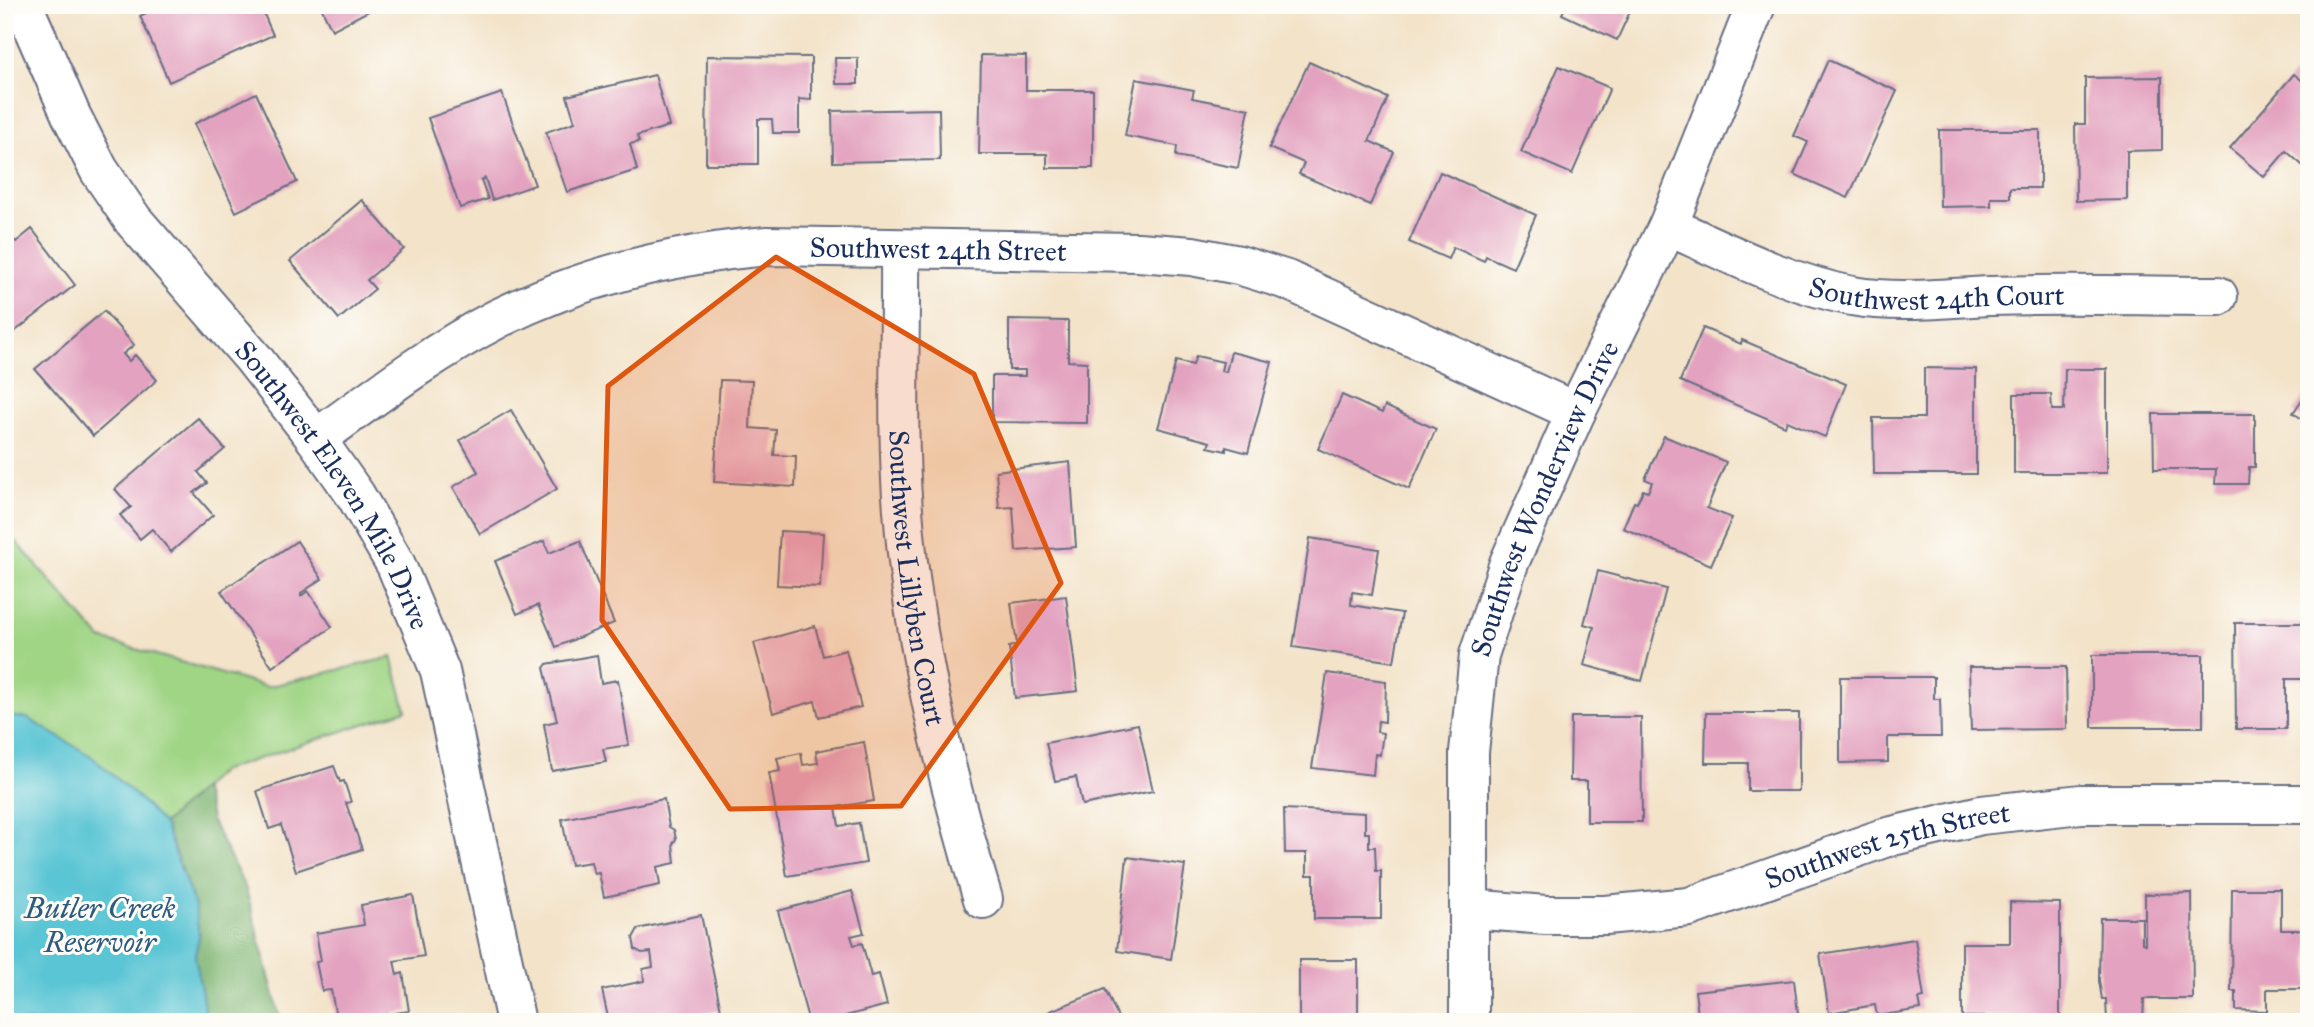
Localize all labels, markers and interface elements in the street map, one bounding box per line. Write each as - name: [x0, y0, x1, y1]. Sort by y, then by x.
- street label: Southwest 24th Street: [809, 230, 1067, 269]
- street label: Southwest 24th Court: [1805, 269, 2065, 318]
- street label: Southwest Eleven Mile Drive: [228, 333, 438, 635]
- street label: Southwest Wonderview Drive: [1463, 335, 1626, 661]
- street label: Southwest Lillyben Court: [881, 430, 953, 729]
- street label: Southwest 25th Street: [1760, 795, 2012, 897]
- water label: Butler Creek Reservoir: [22, 890, 176, 960]

